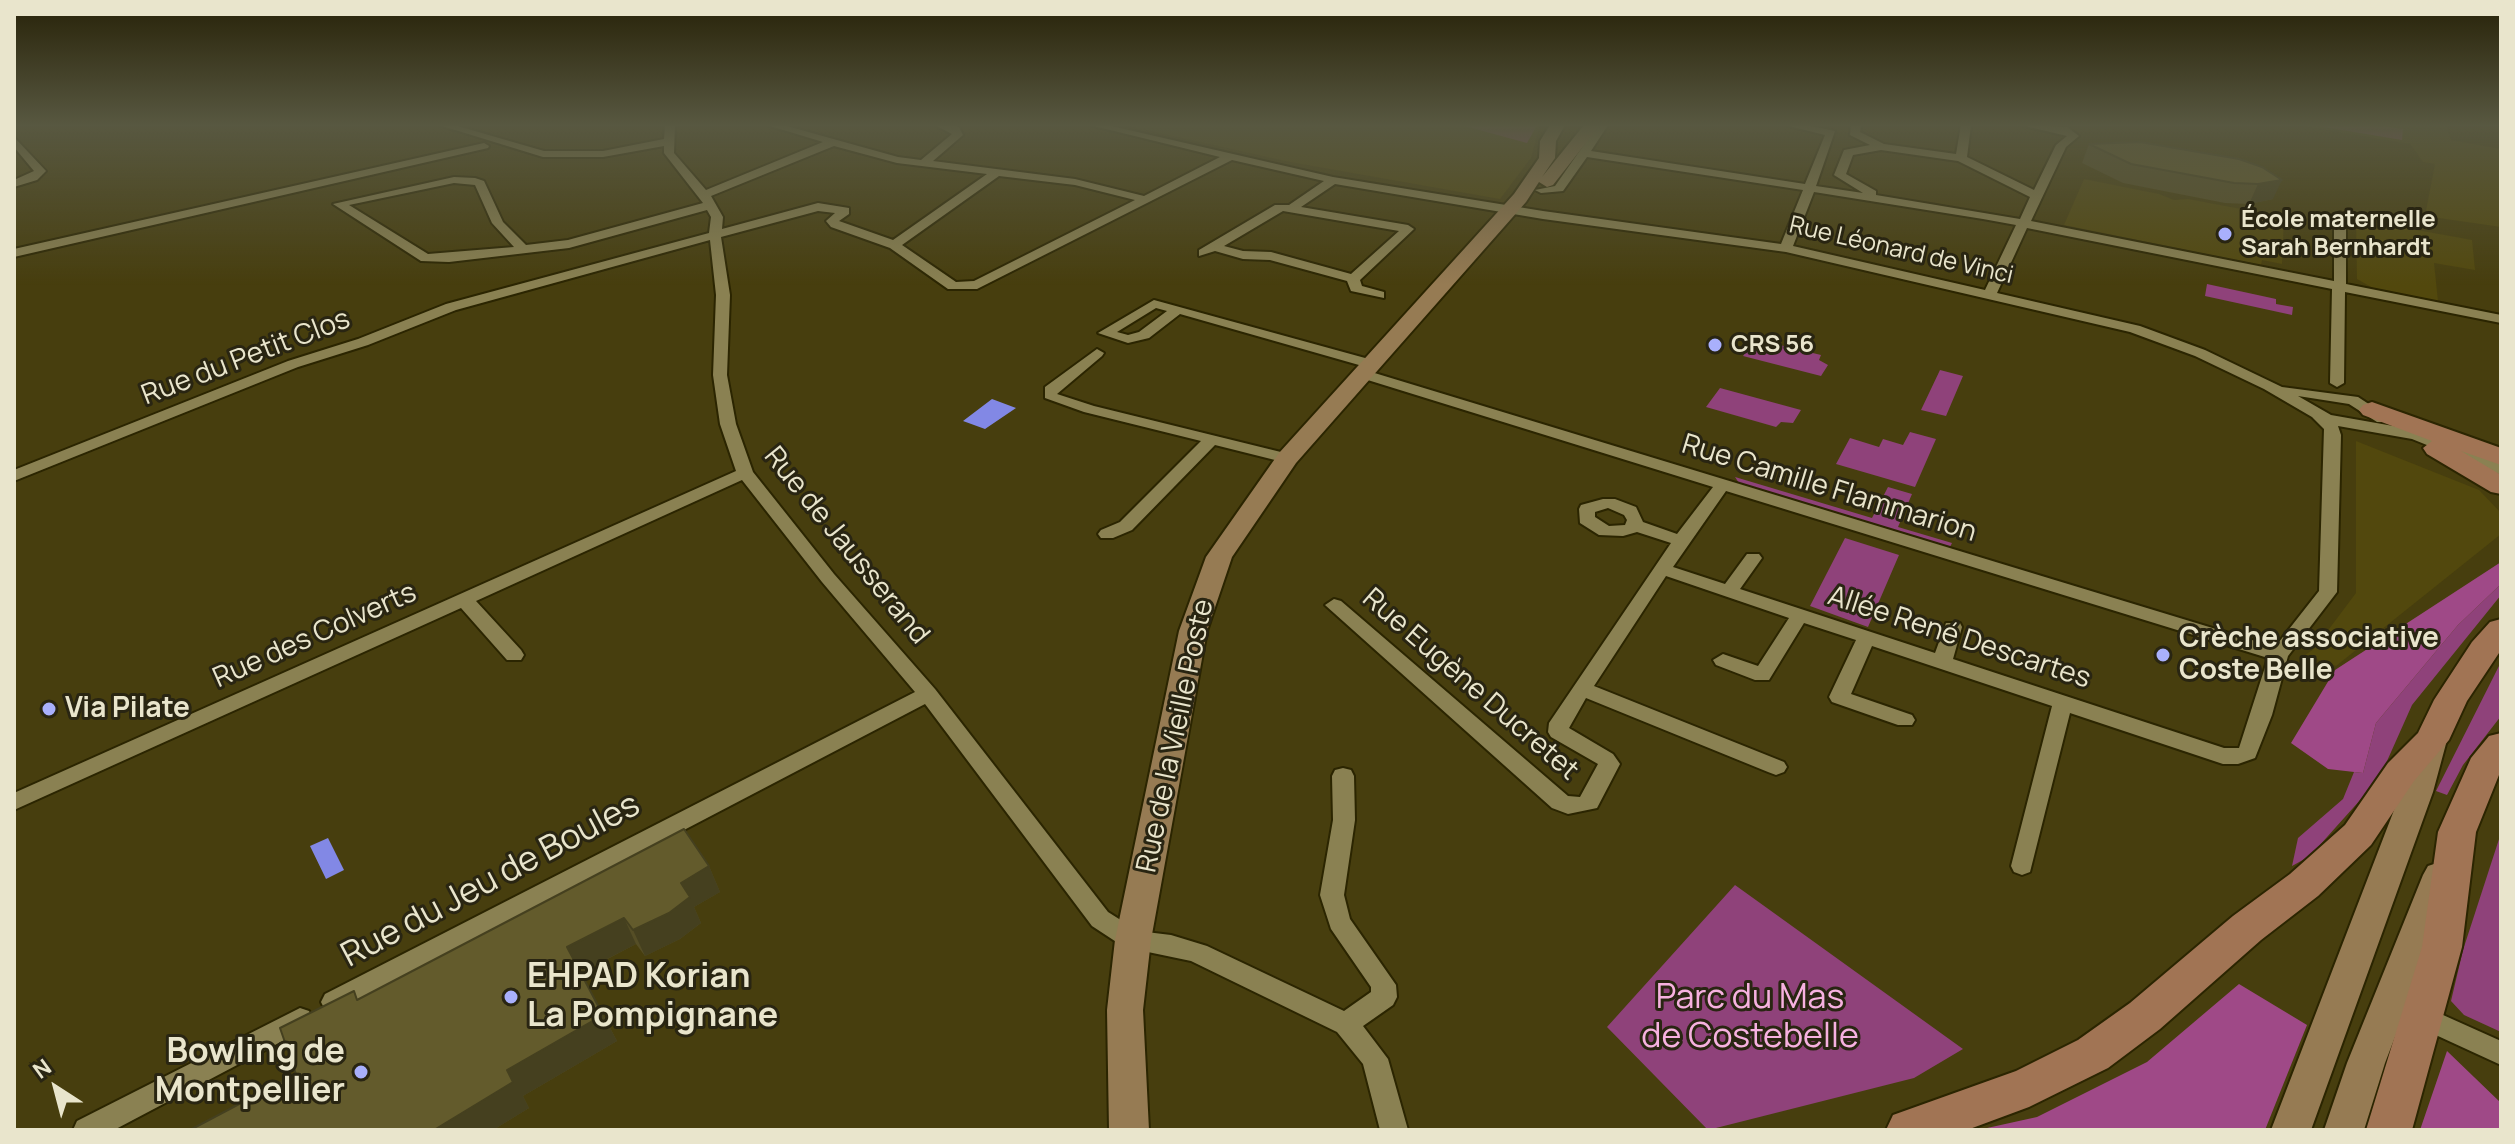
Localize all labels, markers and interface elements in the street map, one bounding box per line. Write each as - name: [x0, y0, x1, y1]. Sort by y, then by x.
- place label: École maternelle Sarah Bernhardt: [2241, 206, 2436, 262]
- street label: Rue Léonard de Vinci: [1786, 211, 2016, 291]
- marker: École maternelle Sarah Bernhardt: [2216, 225, 2234, 243]
- street label: Rue du Petit Clos: [137, 303, 355, 413]
- place label: CRS 56: [1731, 331, 1814, 359]
- marker: CRS 56: [1706, 336, 1724, 354]
- street label: Rue Camille Flammarion: [1678, 428, 1980, 550]
- street label: Rue de Jausserand: [756, 441, 936, 651]
- street label: Rue des Colverts: [208, 576, 422, 696]
- street label: Allée René Descartes: [1824, 580, 2094, 696]
- street label: Rue Eugène Ducretet: [1355, 582, 1585, 788]
- street label: Rue de la Vieille Poste: [1131, 596, 1221, 876]
- place label: Crèche associative Coste Belle: [2179, 622, 2439, 688]
- marker: Crèche associative Coste Belle: [2154, 646, 2172, 664]
- place label: Via Pilate: [65, 692, 190, 726]
- marker: Via Pilate: [40, 700, 58, 718]
- street label: Rue du Jeu de Boules: [335, 785, 647, 977]
- place label: EHPAD Korian La Pompignane: [527, 957, 778, 1036]
- park label: Parc du Mas de Costebelle: [1641, 978, 1859, 1058]
- marker: EHPAD Korian La Pompignane: [502, 988, 520, 1006]
- place label: Bowling de Montpellier: [155, 1032, 345, 1112]
- north arrow: [16, 1048, 96, 1128]
- text: N: [27, 1052, 57, 1085]
- marker: Bowling de Montpellier: [352, 1063, 370, 1081]

